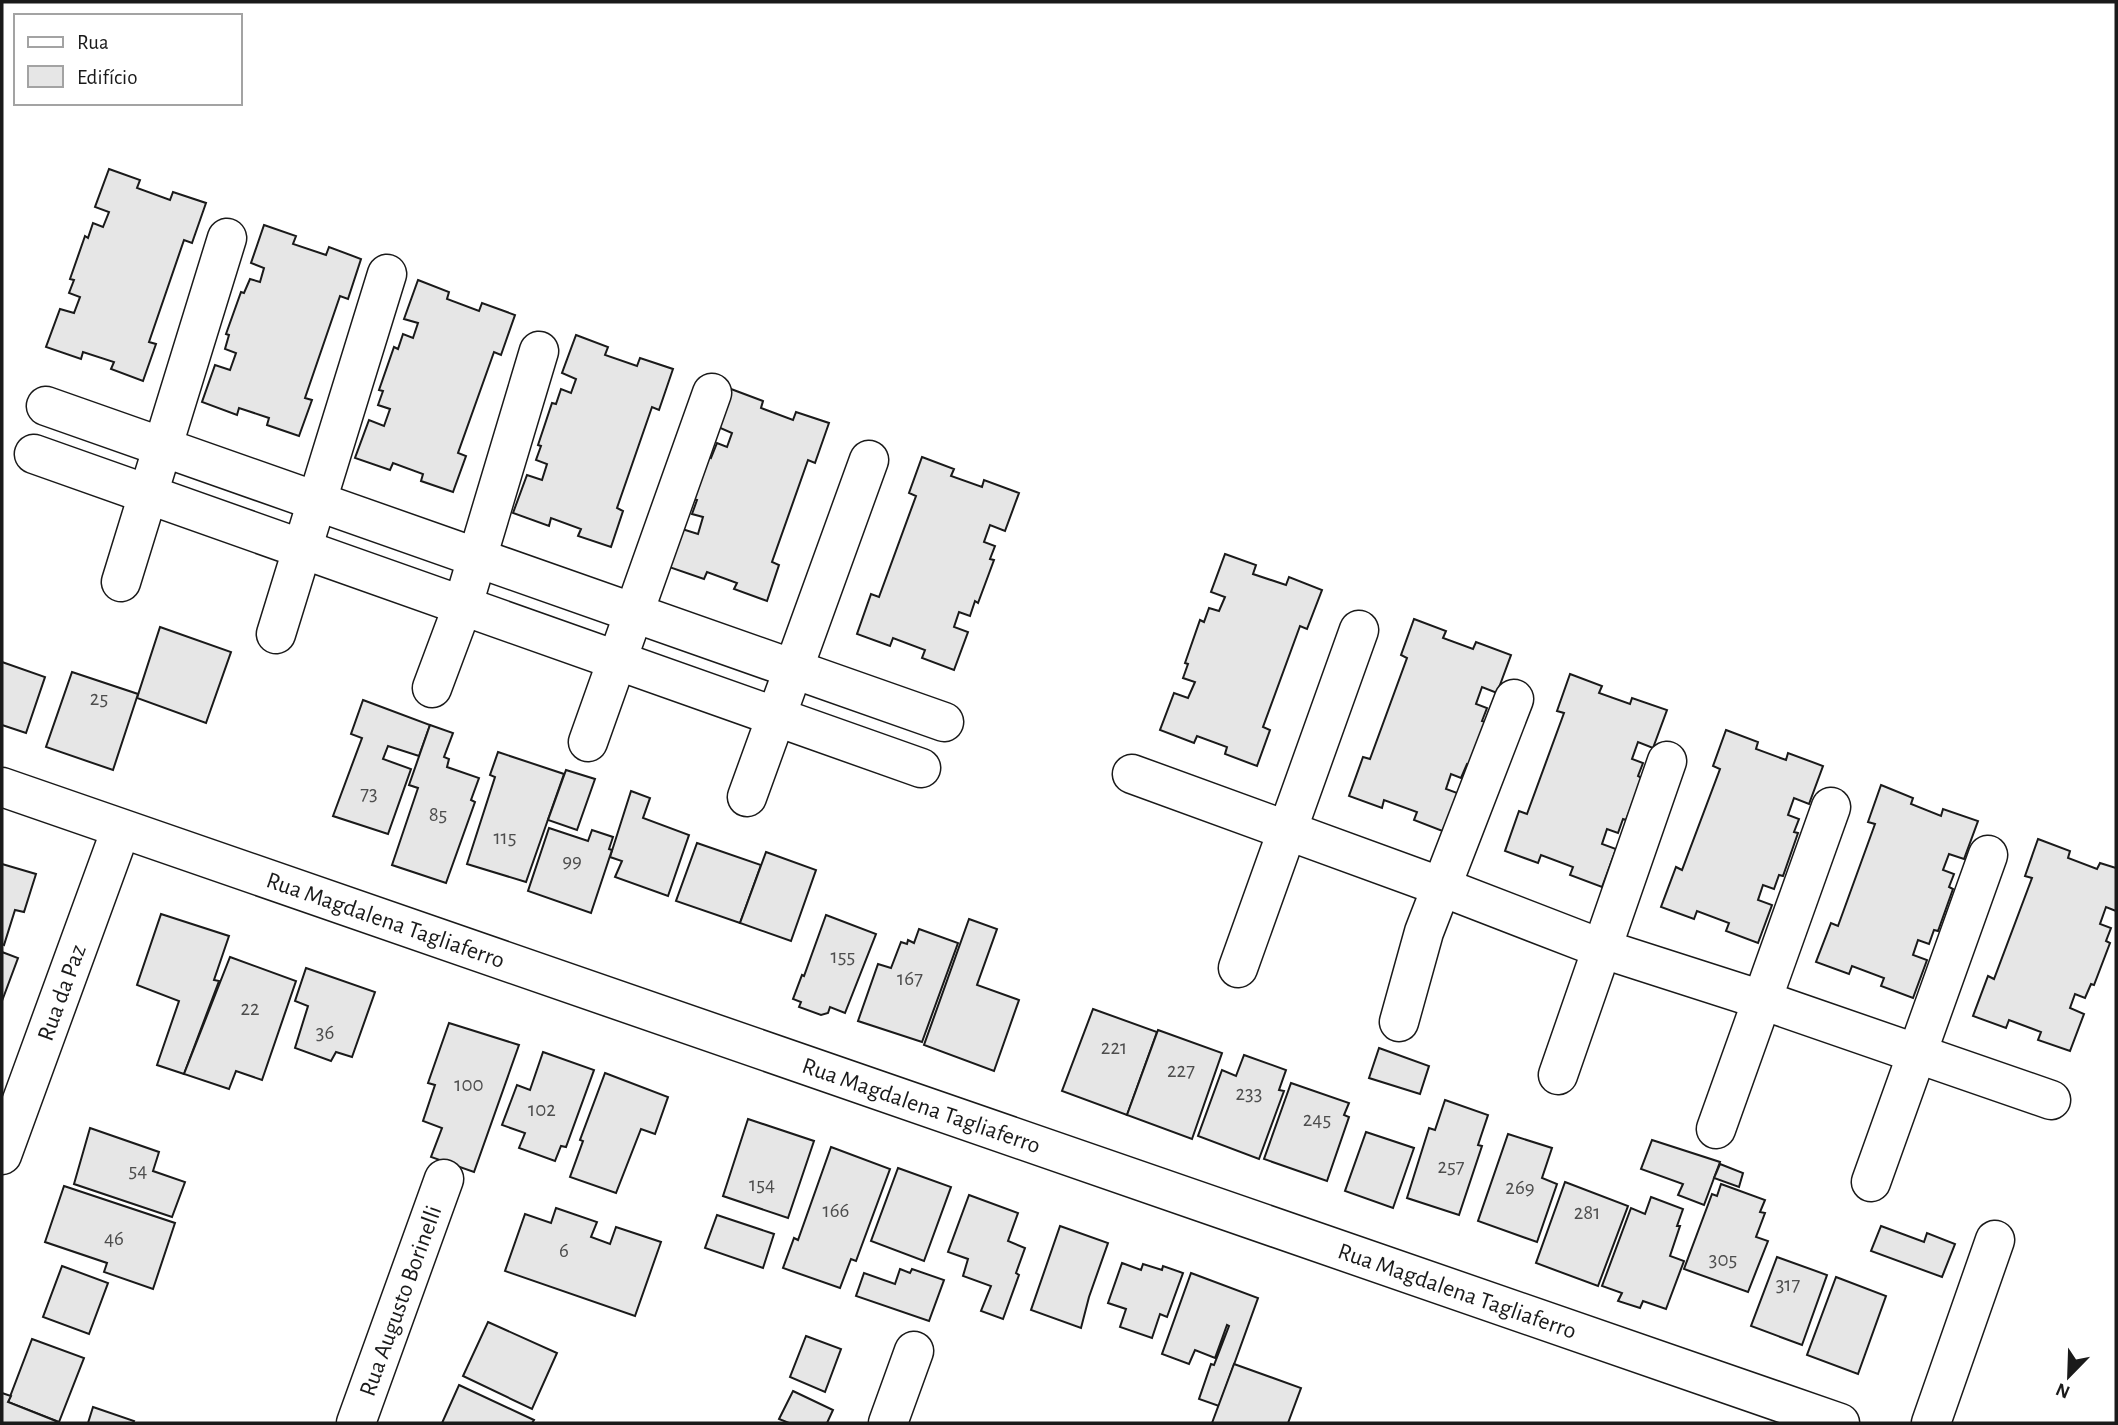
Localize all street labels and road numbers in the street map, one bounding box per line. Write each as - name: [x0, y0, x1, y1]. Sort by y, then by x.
- street label: Rua Magdalena Tagliaferro: [263, 868, 508, 973]
- street label: Rua da Paz: [34, 941, 91, 1044]
- street label: Rua Magdalena Tagliaferro: [799, 1054, 1043, 1158]
- street label: Rua Augusto Borinelli: [356, 1203, 446, 1400]
- street label: Rua Magdalena Tagliaferro: [1335, 1239, 1579, 1344]

